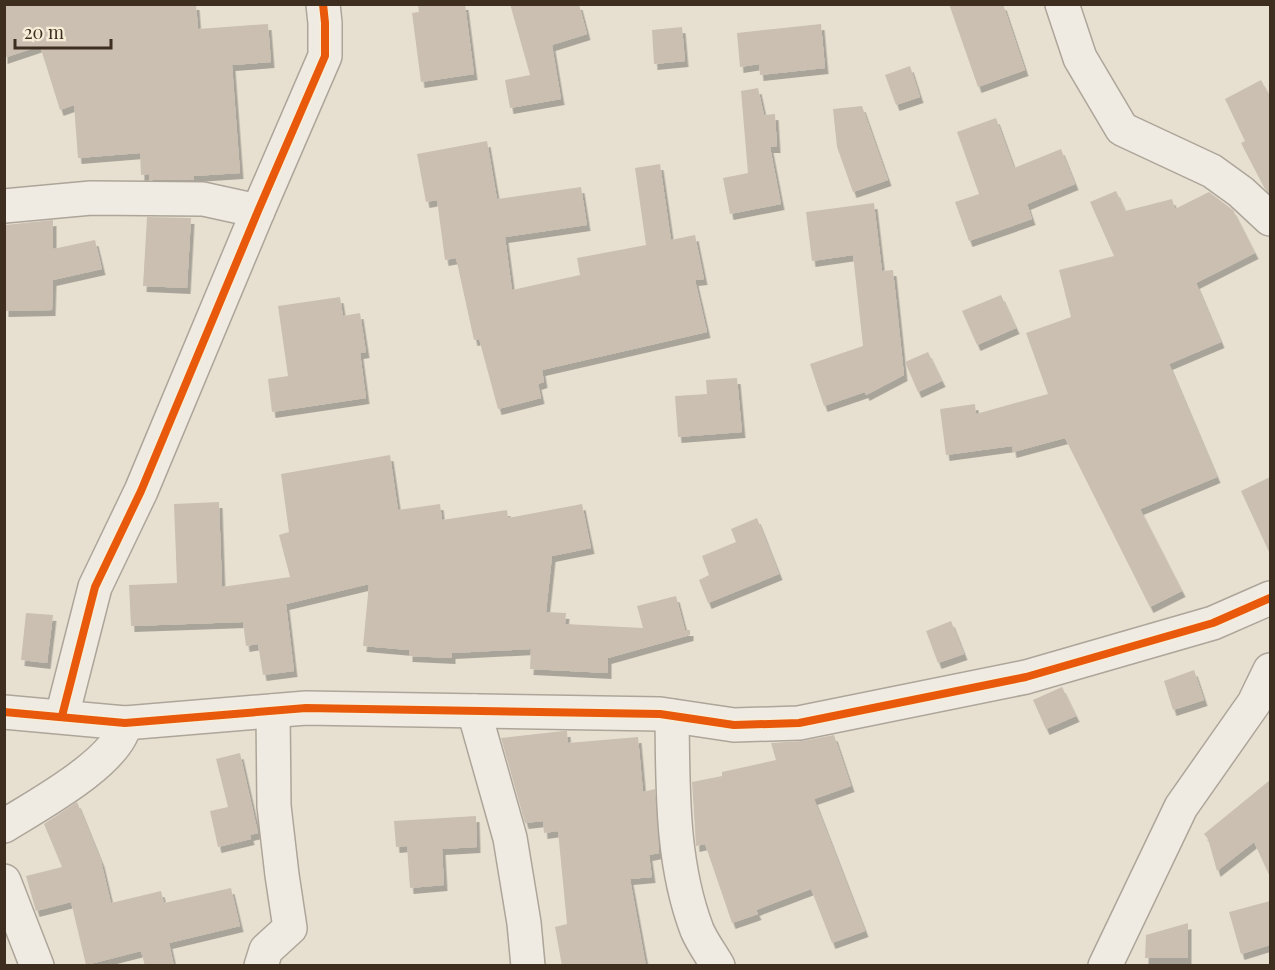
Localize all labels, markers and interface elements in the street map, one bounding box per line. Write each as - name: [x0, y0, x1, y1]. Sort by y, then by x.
- scale bar: [15, 12, 111, 50]
- text: 20 m: [24, 20, 64, 44]

